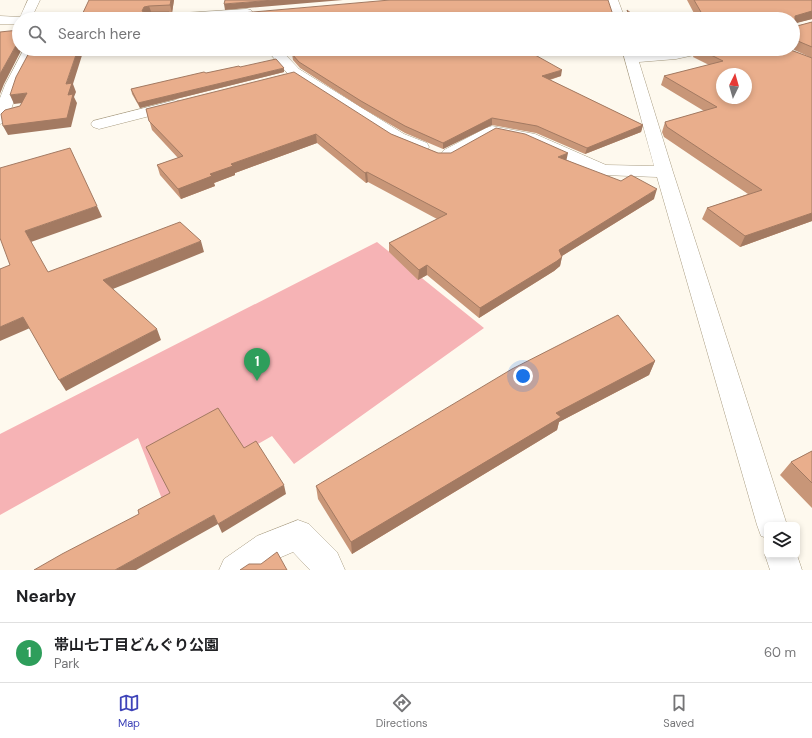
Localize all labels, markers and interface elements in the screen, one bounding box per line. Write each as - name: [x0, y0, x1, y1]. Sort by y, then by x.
- search box: [12, 12, 800, 56]
- icon: search: [26, 23, 48, 45]
- text: Search here: [58, 24, 141, 44]
- north arrow: [716, 68, 752, 104]
- pin: 1: [244, 348, 270, 381]
- your location: [513, 366, 533, 386]
- map controls: [764, 522, 800, 558]
- button: layers: [764, 522, 800, 558]
- text: Nearby: [16, 585, 76, 607]
- text: 帯山七丁目どんぐり公園: [54, 635, 219, 655]
- text: 1: [27, 644, 31, 661]
- text: 60 m: [764, 644, 796, 661]
- text: Park: [54, 655, 80, 672]
- tab: Map: [118, 692, 140, 730]
- tab: Directions: [376, 692, 428, 730]
- tab: Saved: [663, 692, 694, 730]

